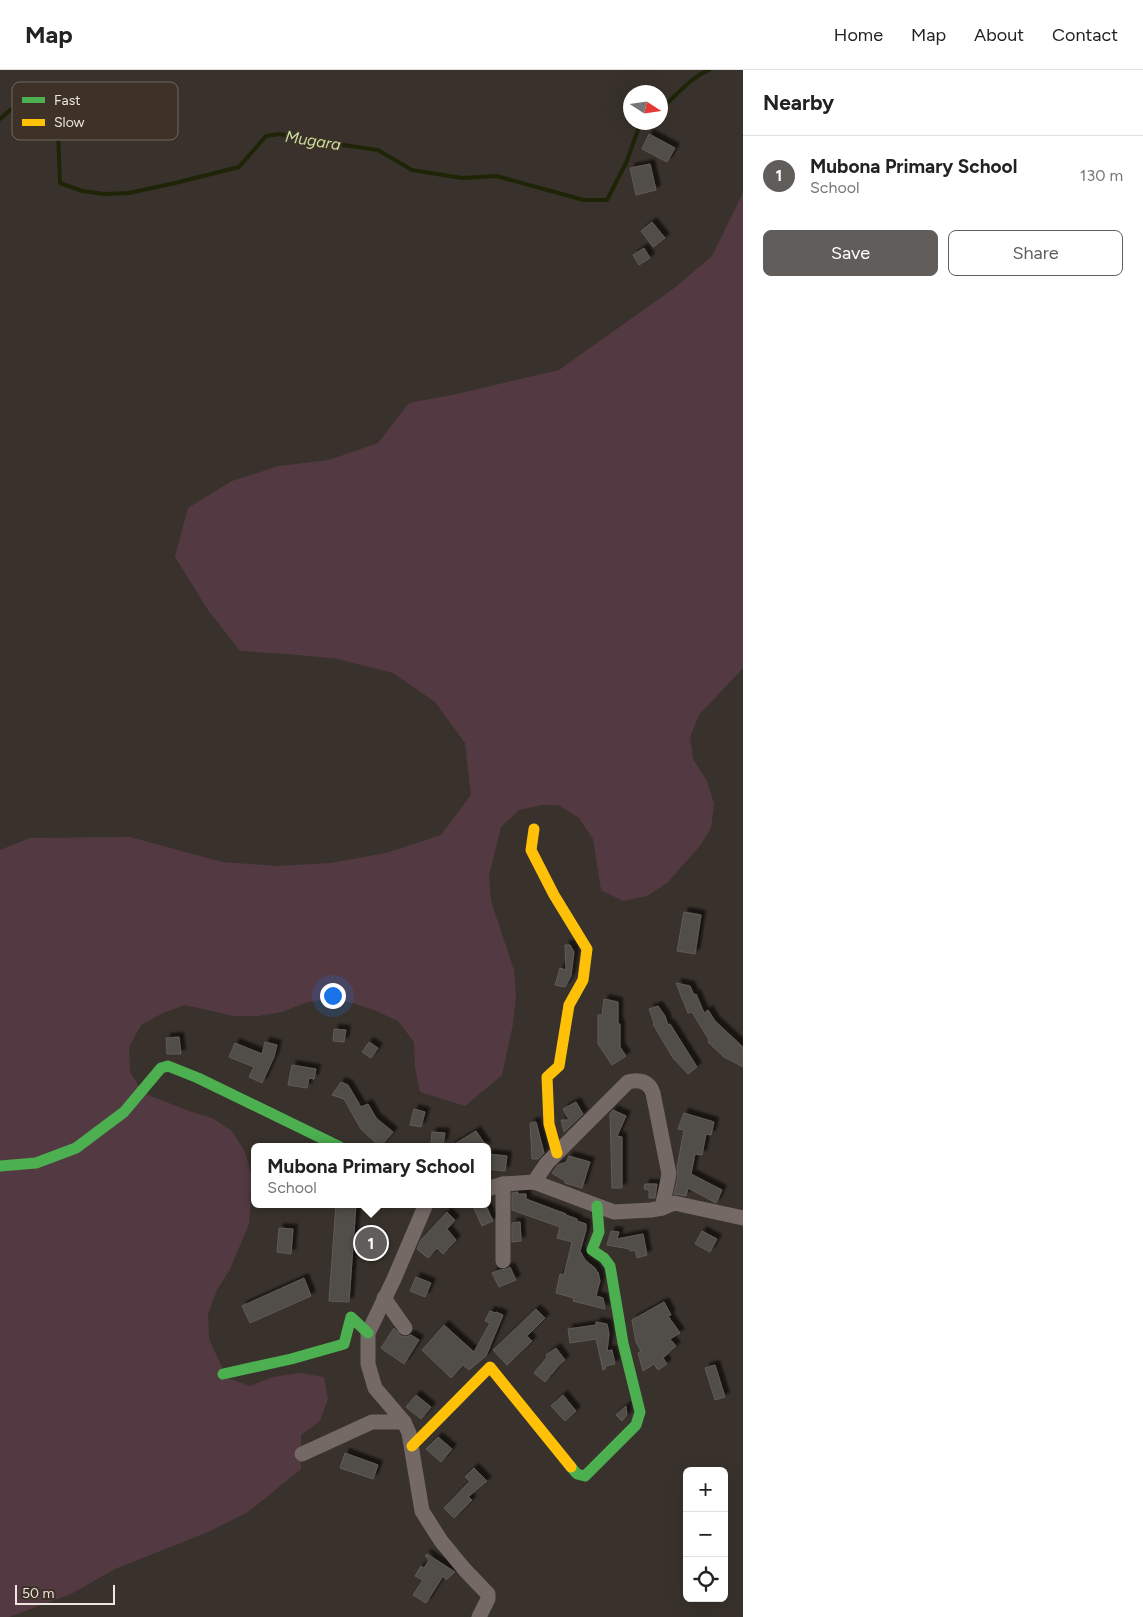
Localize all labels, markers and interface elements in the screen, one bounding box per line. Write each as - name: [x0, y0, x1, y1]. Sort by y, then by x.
- text: Map: [25, 20, 73, 49]
- text: Home: [834, 24, 883, 46]
- text: Map: [911, 24, 946, 46]
- text: About: [974, 24, 1024, 46]
- text: Contact: [1052, 24, 1118, 46]
- legend: [12, 82, 178, 140]
- north arrow: [623, 85, 668, 130]
- text: Nearby: [763, 90, 834, 115]
- text: Fast: [54, 92, 80, 109]
- text: Slow: [54, 114, 85, 131]
- water label: Mugara: [284, 127, 342, 154]
- text: Mubona Primary School: [810, 155, 1017, 178]
- text: 1: [776, 166, 782, 185]
- text: 130 m: [1080, 166, 1123, 185]
- text: School: [810, 178, 860, 197]
- button: Save: [763, 230, 938, 276]
- button: Share: [948, 230, 1123, 276]
- your location: [320, 983, 346, 1009]
- popup: [251, 1143, 491, 1208]
- text: Mubona Primary School: [267, 1155, 475, 1178]
- text: School: [267, 1178, 317, 1197]
- pin: 1: [355, 1224, 387, 1262]
- map controls: [683, 1467, 728, 1602]
- button: +: [683, 1467, 728, 1512]
- button: −: [683, 1512, 728, 1557]
- button: locate: [683, 1557, 728, 1602]
- scale bar: [15, 1582, 115, 1605]
- text: 50 m: [22, 1585, 54, 1602]

